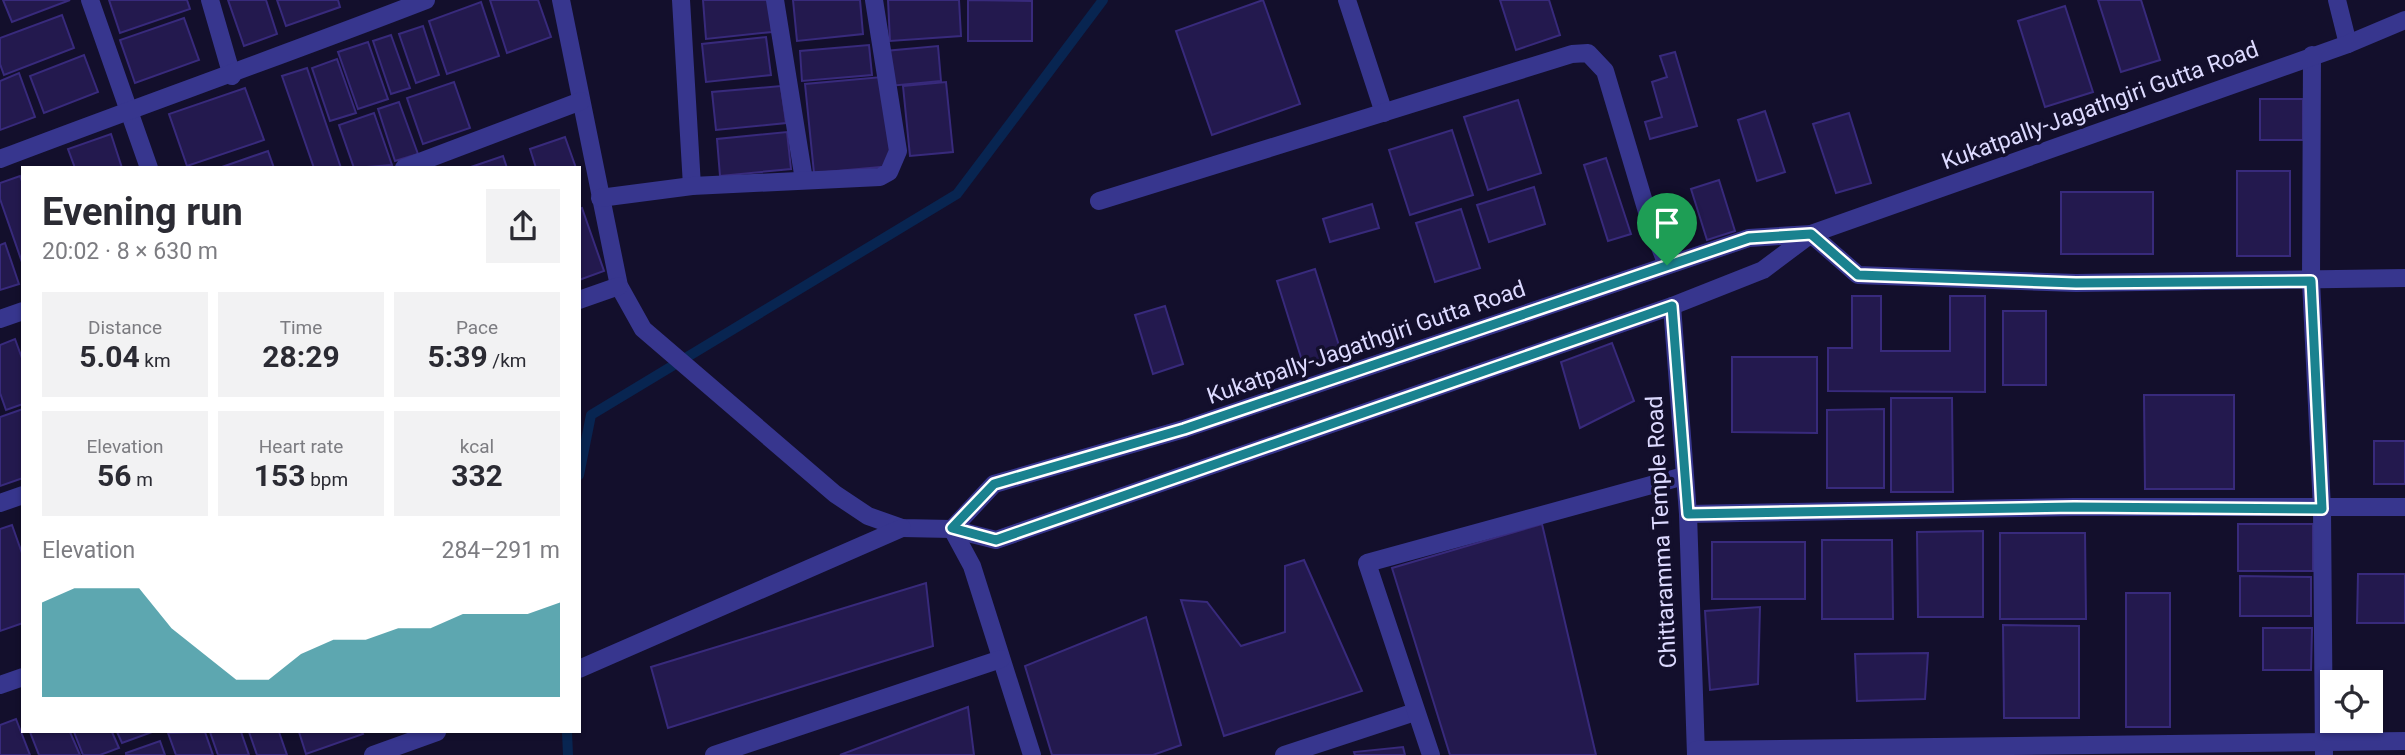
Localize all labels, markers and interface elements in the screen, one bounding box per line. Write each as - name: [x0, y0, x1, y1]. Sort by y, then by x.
- street label: Kukatpally-Jagathgiri Gutta Road: [1938, 35, 2262, 175]
- button: share: [486, 189, 560, 263]
- text: Evening run: [42, 190, 243, 234]
- pin: [1637, 193, 1697, 265]
- icon: arrive: [1648, 204, 1686, 242]
- text: 20:02 · 8 × 630 m: [42, 238, 218, 265]
- street label: Kukatpally-Jagathgiri Gutta Road: [1203, 275, 1529, 410]
- text: Distance: [88, 316, 162, 339]
- text: Time: [280, 316, 322, 339]
- text: Pace: [456, 316, 498, 339]
- text: 5.04: [79, 339, 140, 374]
- text: 28:29: [262, 339, 340, 374]
- text: 5:39: [428, 339, 488, 374]
- text: km: [140, 349, 171, 372]
- text: /km: [488, 349, 526, 372]
- street label: Chittaramma Temple Road: [1641, 395, 1682, 669]
- text: Elevation: [87, 435, 163, 458]
- text: Heart rate: [259, 435, 343, 458]
- text: kcal: [460, 435, 494, 458]
- text: 56: [97, 458, 132, 493]
- text: 153: [254, 458, 305, 493]
- text: 332: [451, 458, 503, 493]
- text: m: [132, 468, 153, 491]
- text: bpm: [305, 468, 348, 491]
- text: Elevation: [42, 537, 135, 564]
- text: 284–291 m: [441, 537, 560, 564]
- map controls: [2320, 670, 2383, 733]
- button: locate: [2320, 670, 2383, 733]

